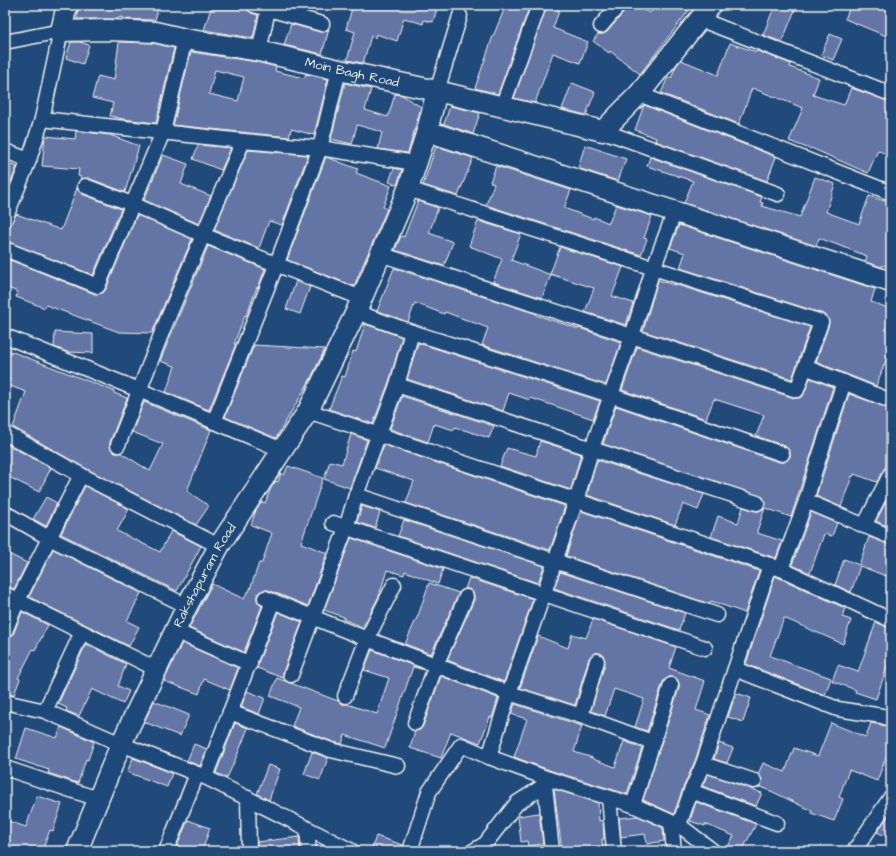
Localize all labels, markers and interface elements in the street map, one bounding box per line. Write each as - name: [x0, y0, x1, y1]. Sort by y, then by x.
- street label: Moin Bagh Road: [303, 53, 401, 92]
- street label: Rakshapuram Road: [169, 519, 241, 631]

